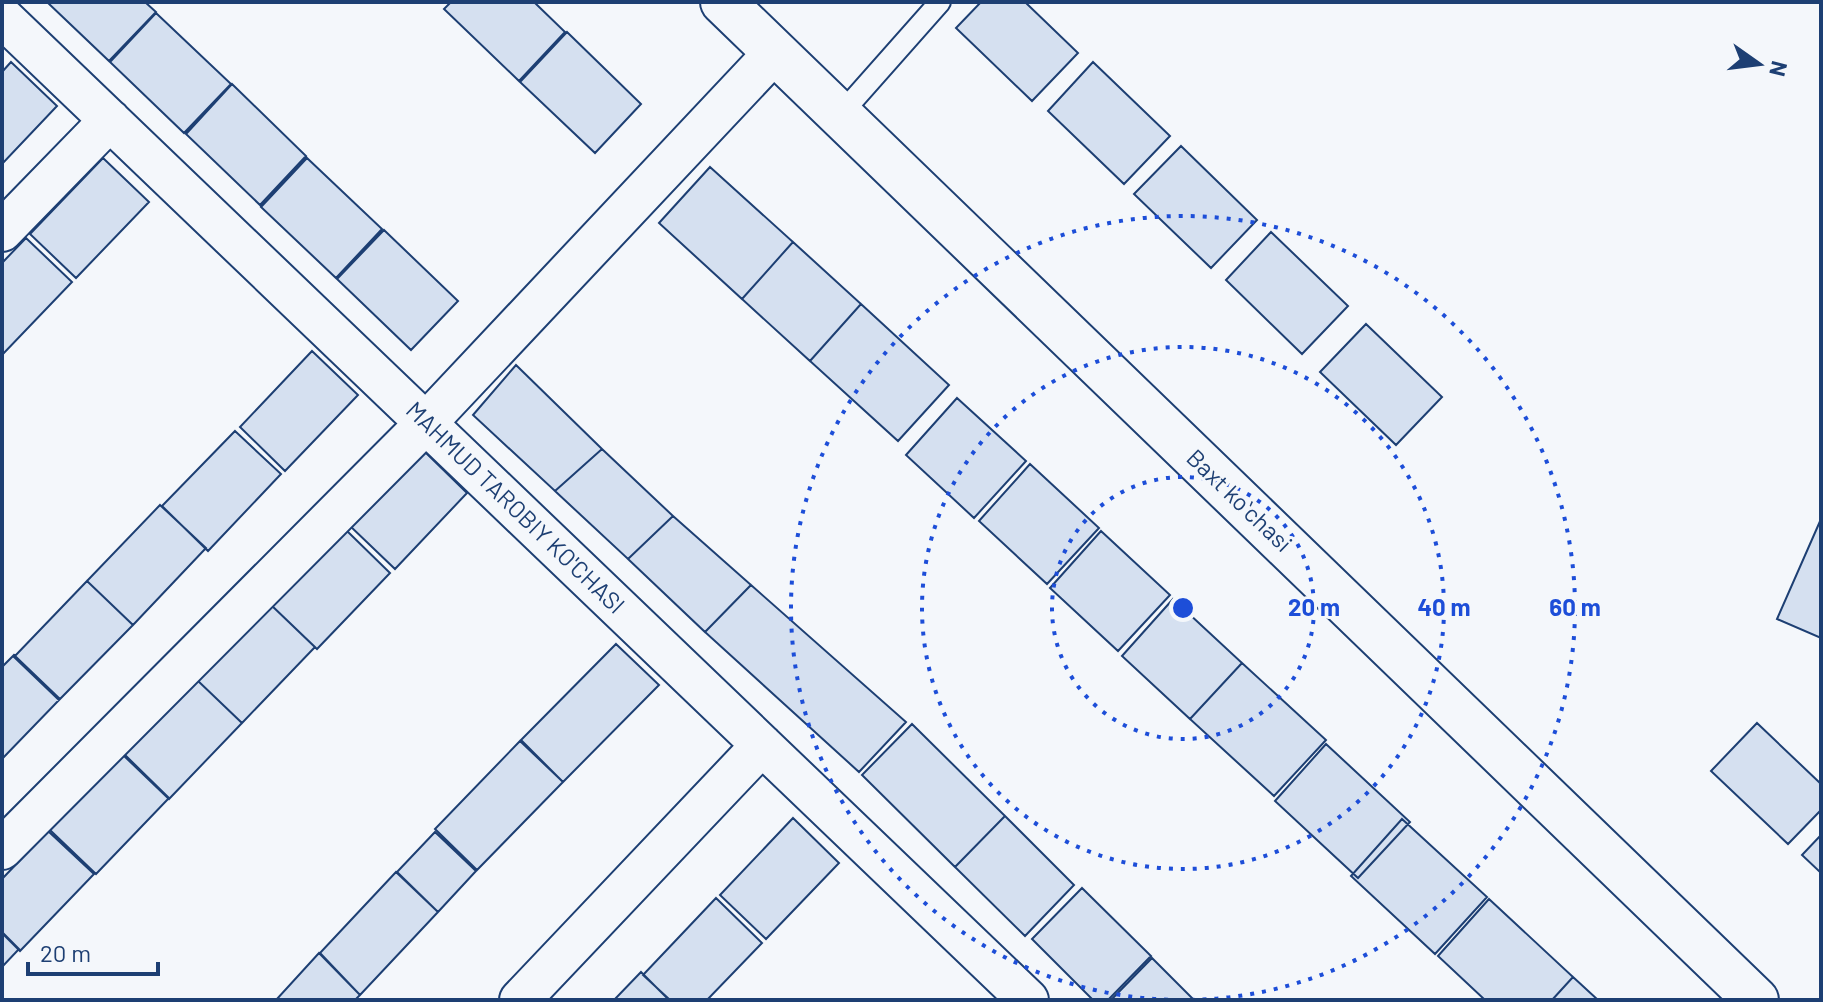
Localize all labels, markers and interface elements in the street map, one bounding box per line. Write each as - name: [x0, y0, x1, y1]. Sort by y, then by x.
- north arrow: [1719, 24, 1799, 104]
- text: N: [1765, 59, 1794, 79]
- street label: MAHMUD TAROBIY KO'CHASI: [401, 395, 631, 619]
- street label: Baxt koʻchasi: [1181, 442, 1299, 557]
- text: 20 m: [1288, 592, 1340, 621]
- text: 40 m: [1417, 592, 1471, 621]
- text: 60 m: [1549, 592, 1601, 621]
- centre of rings: [1169, 594, 1197, 622]
- scale bar: [28, 926, 158, 976]
- text: 20 m: [40, 938, 91, 967]

